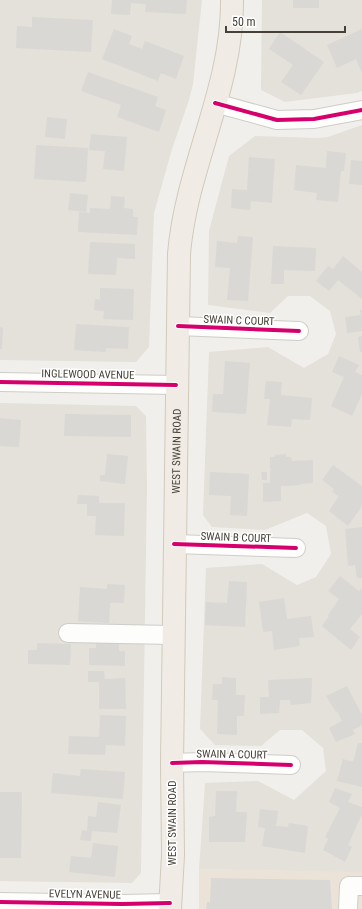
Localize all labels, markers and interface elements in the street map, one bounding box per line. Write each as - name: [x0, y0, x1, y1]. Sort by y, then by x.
- scale bar: [226, 8, 345, 34]
- text: 50 m: [232, 15, 256, 29]
- street label: SWAIN C COURT: [203, 313, 275, 328]
- street label: INGLEWOOD AVENUE: [41, 367, 135, 382]
- street label: WEST SWAIN ROAD: [170, 409, 184, 494]
- street label: SWAIN B COURT: [200, 530, 272, 545]
- street label: SWAIN A COURT: [196, 747, 268, 762]
- street label: WEST SWAIN ROAD: [166, 781, 179, 865]
- street label: EVELYN AVENUE: [49, 887, 122, 902]

